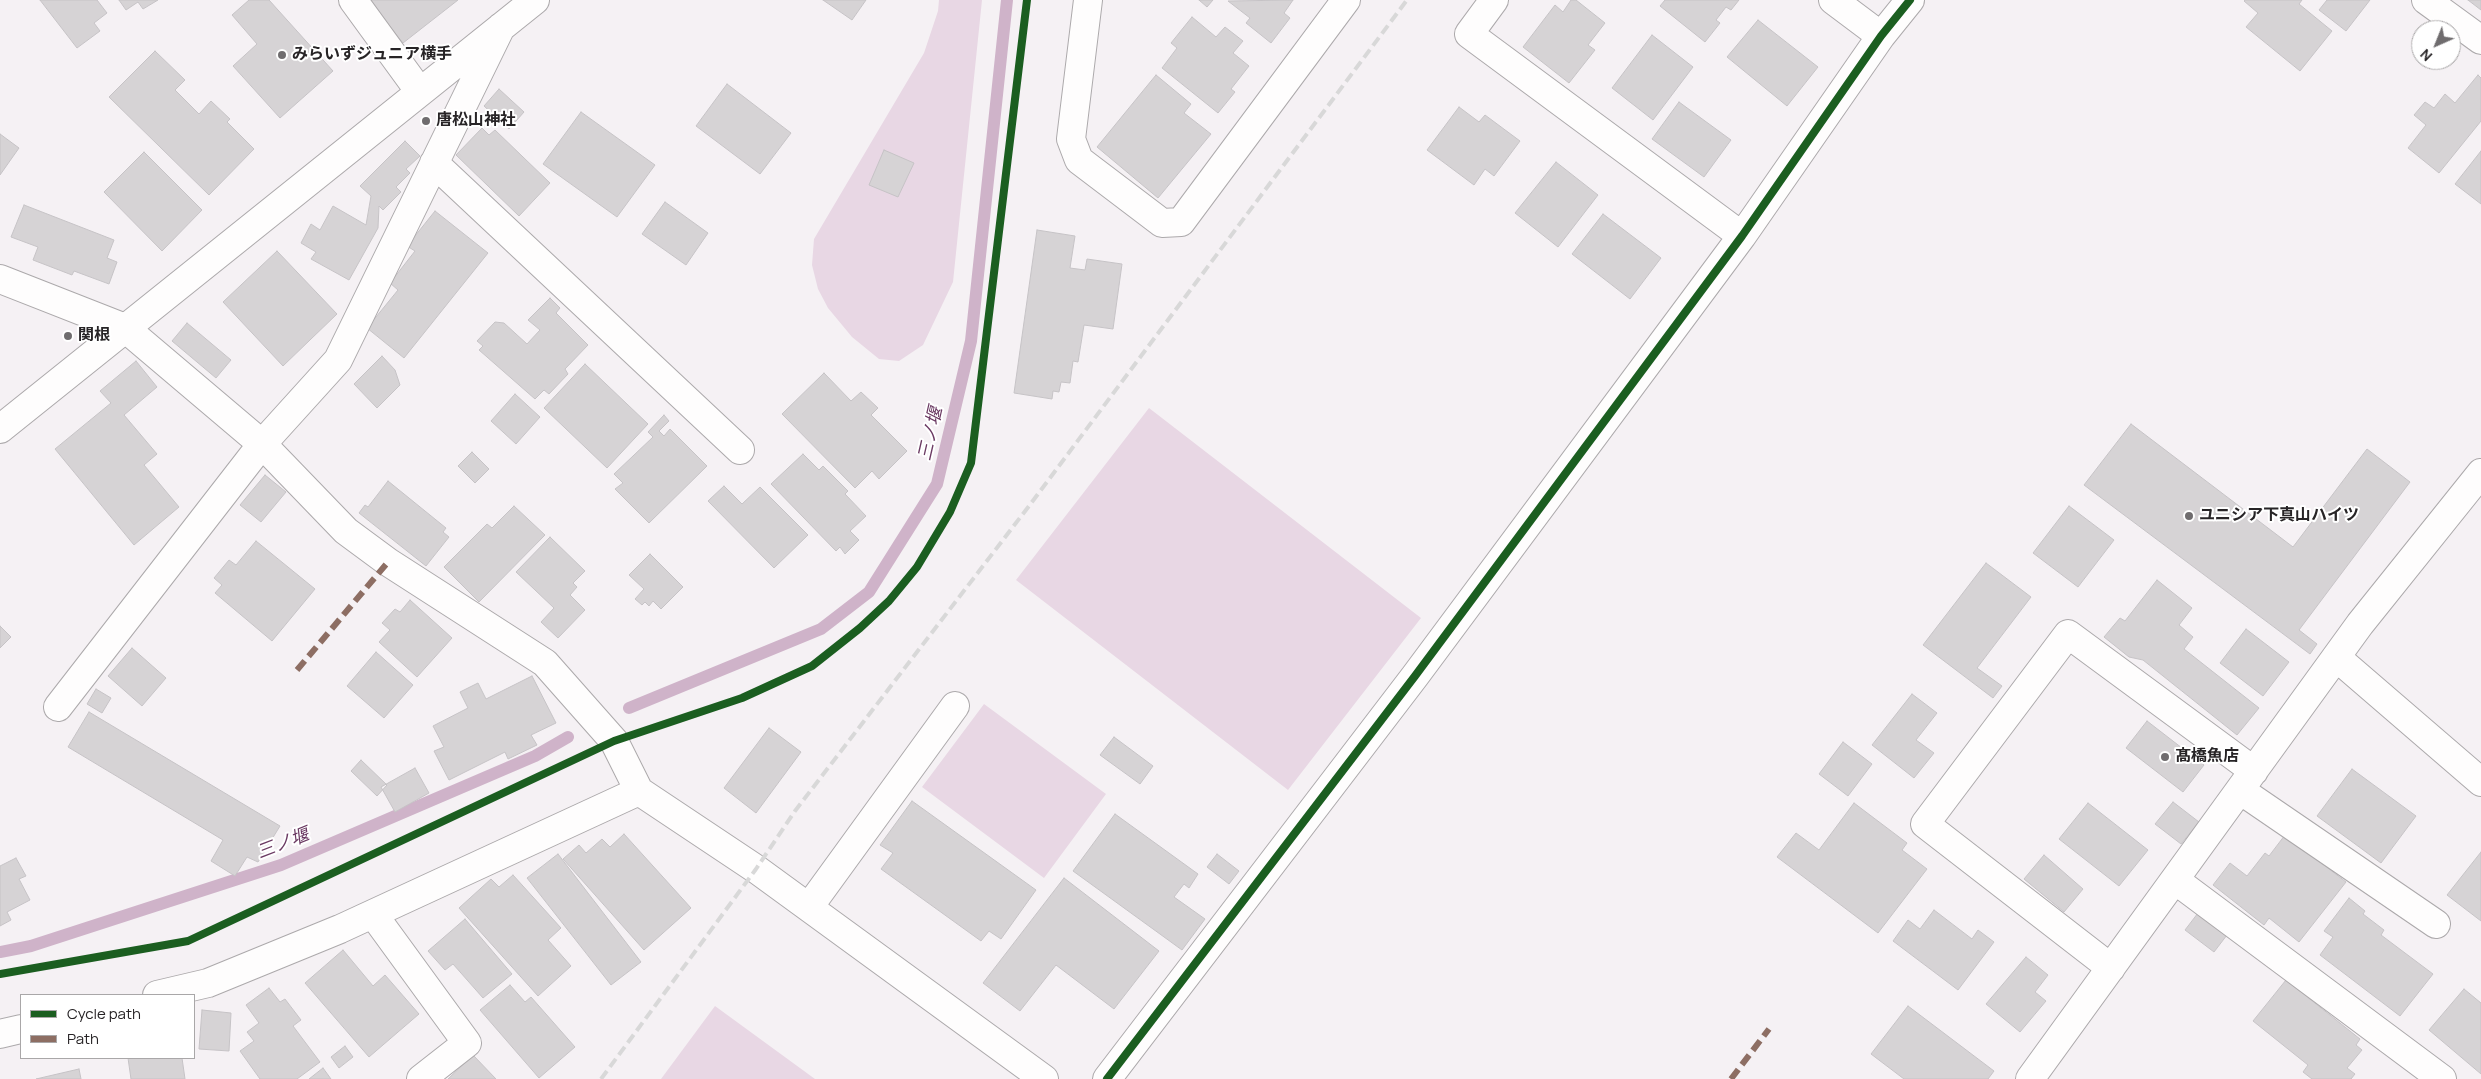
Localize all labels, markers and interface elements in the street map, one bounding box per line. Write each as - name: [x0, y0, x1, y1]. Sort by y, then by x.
- north arrow: [2411, 20, 2461, 70]
- place label: みらいずジュニア横手: [292, 45, 452, 65]
- text: N: [2416, 45, 2436, 66]
- marker: みらいずジュニア横手: [276, 49, 288, 61]
- place label: 唐松山神社: [436, 111, 516, 131]
- marker: 唐松山神社: [420, 115, 432, 127]
- place label: 関根: [78, 326, 110, 346]
- marker: 関根: [62, 330, 74, 342]
- water label: 三ノ堰: [914, 405, 948, 463]
- place label: ユニシア下真山ハイツ: [2199, 506, 2359, 526]
- marker: ユニシア下真山ハイツ: [2183, 510, 2195, 522]
- place label: 髙橋魚店: [2175, 747, 2239, 767]
- marker: 髙橋魚店: [2159, 751, 2171, 763]
- water label: 三ノ堰: [254, 824, 312, 864]
- legend: [20, 994, 195, 1059]
- text: Cycle path: [67, 1003, 141, 1024]
- text: Path: [67, 1028, 99, 1049]

